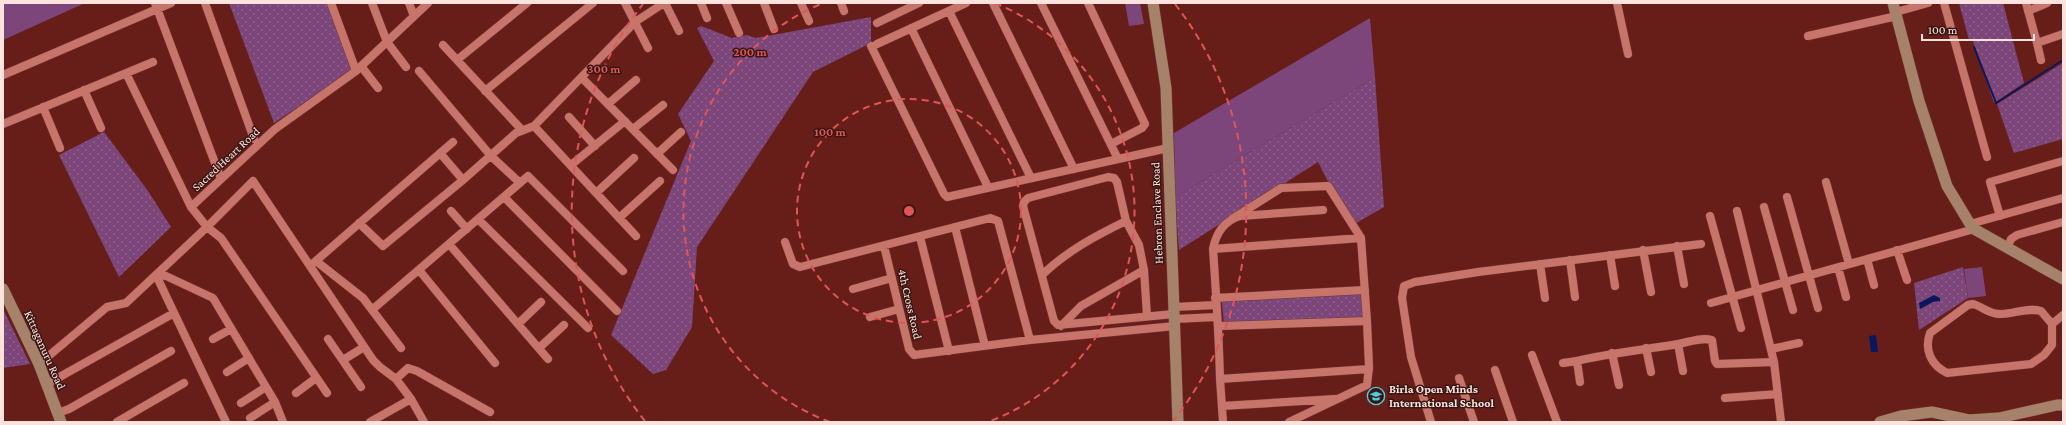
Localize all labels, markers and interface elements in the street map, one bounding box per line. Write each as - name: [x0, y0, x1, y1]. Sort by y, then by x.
- scale bar: [1922, 16, 2034, 42]
- text: 100 m: [1928, 23, 1958, 37]
- text: 200 m: [733, 45, 767, 59]
- text: 300 m: [588, 62, 621, 76]
- street label: Sacred Heart Road: [189, 124, 263, 194]
- text: 100 m: [814, 125, 847, 139]
- street label: Hebron Enclave Road: [1148, 161, 1166, 264]
- centre of rings: [902, 204, 916, 218]
- street label: 4th Cross Road: [895, 267, 925, 341]
- street label: Kittaganuru Road: [21, 308, 69, 392]
- place label: Birla Open Minds International School: [1389, 382, 1495, 410]
- school or university icon: Birla Open Minds International School: [1366, 386, 1386, 406]

